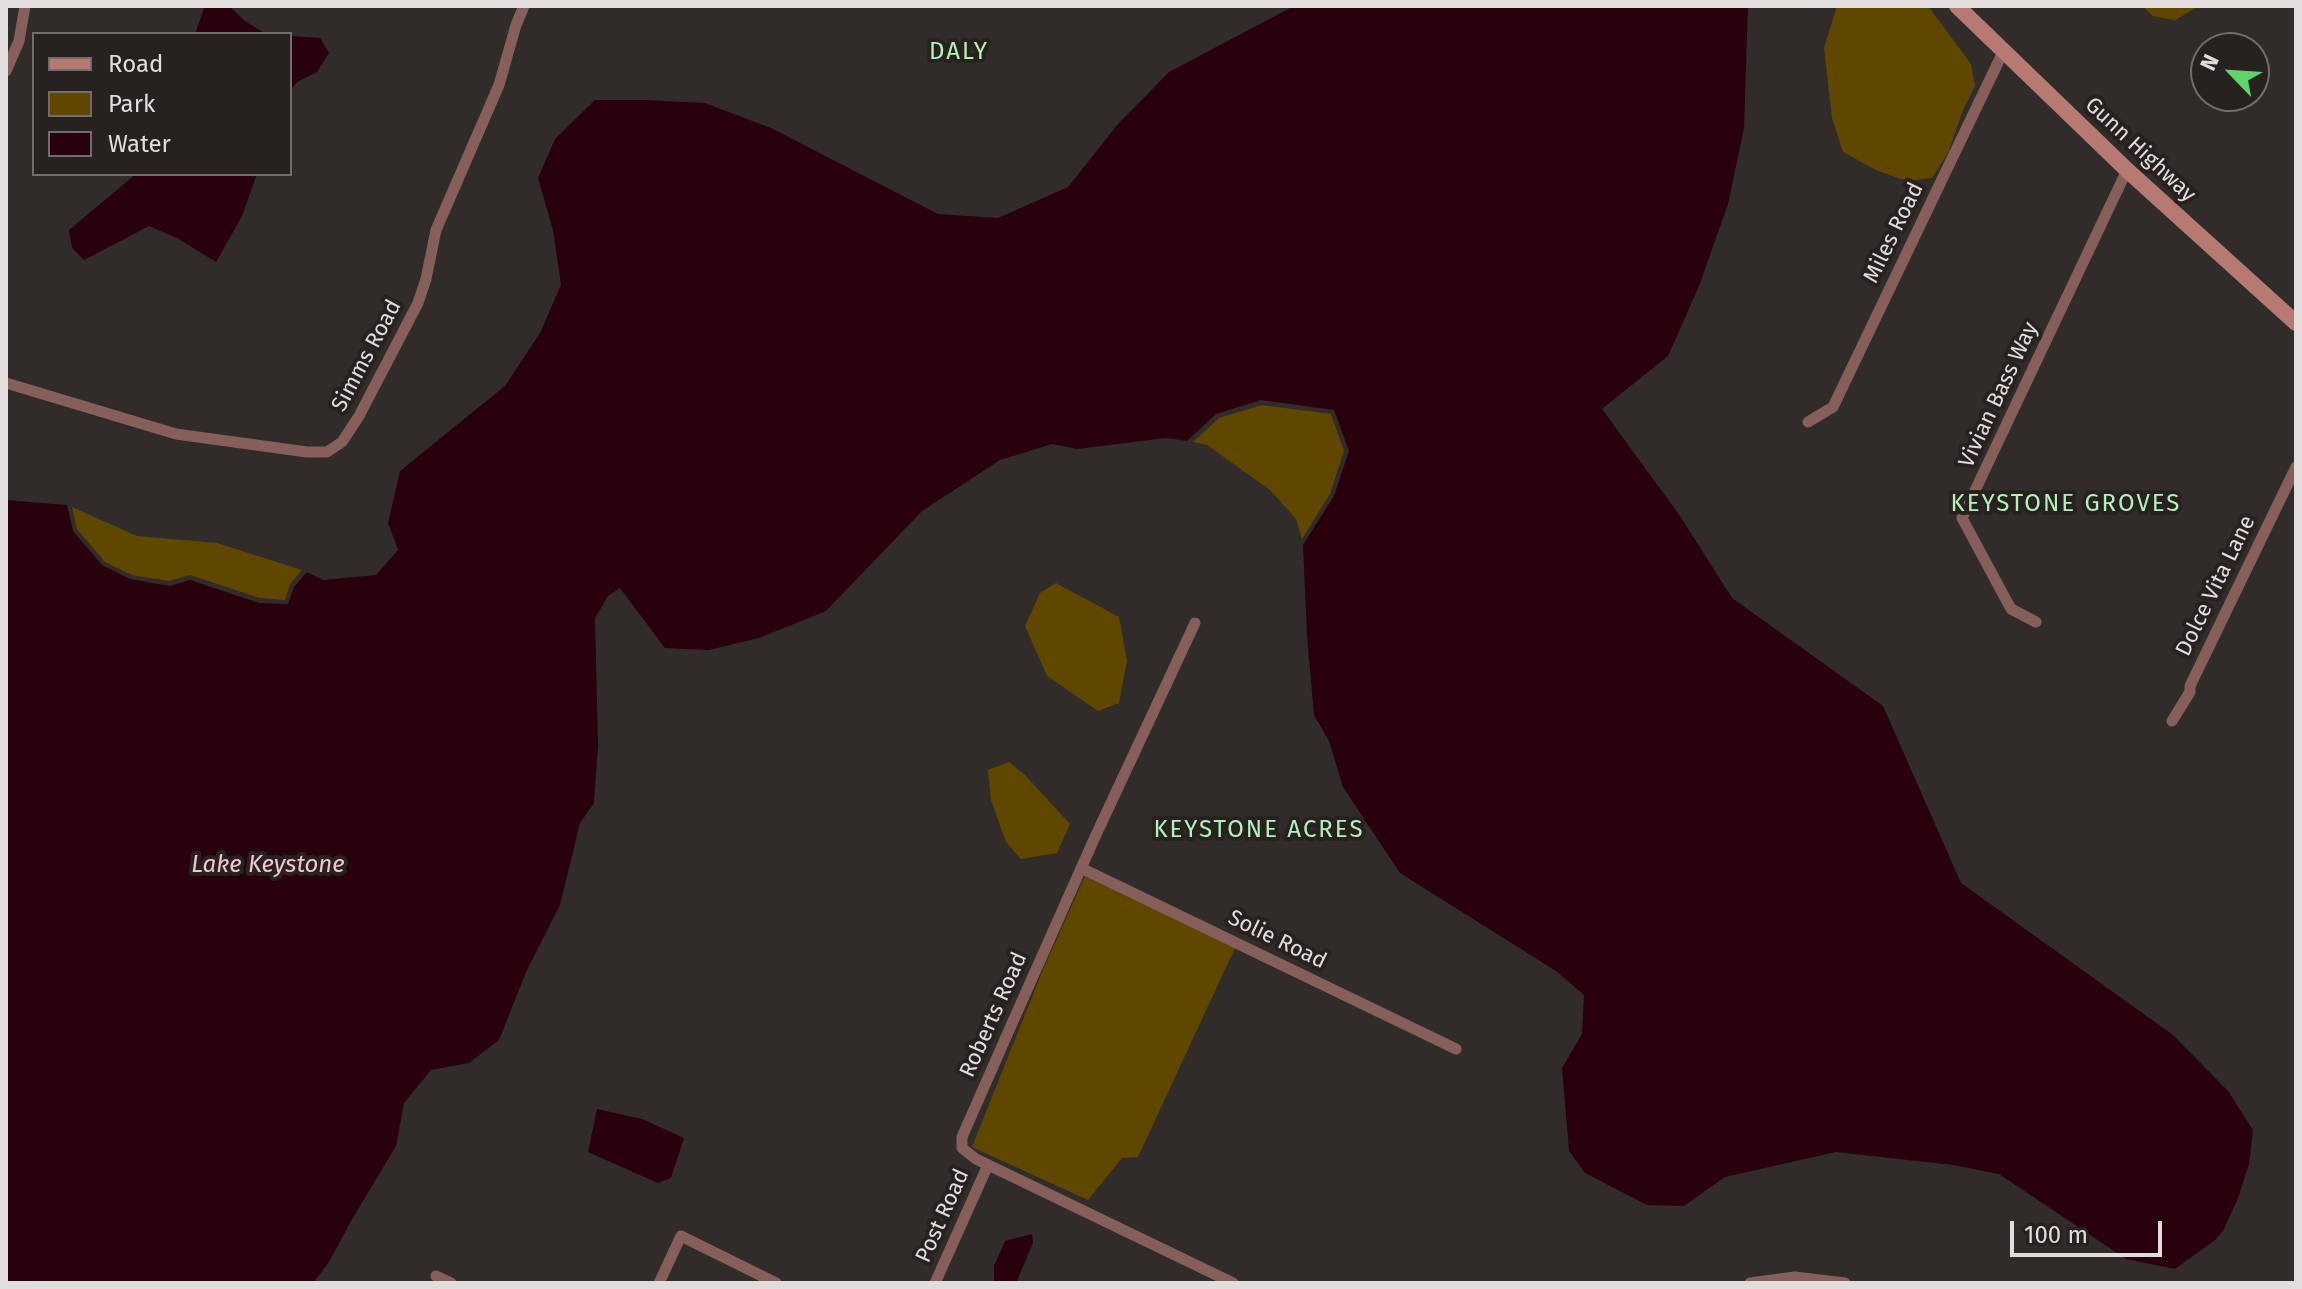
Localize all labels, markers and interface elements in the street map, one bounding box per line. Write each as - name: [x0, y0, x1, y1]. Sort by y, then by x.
- legend: [32, 32, 292, 176]
- north arrow: [2190, 32, 2270, 112]
- district label: DALY: [929, 38, 989, 66]
- text: Road: [108, 50, 163, 78]
- text: N: [2194, 50, 2225, 75]
- text: Park: [108, 90, 155, 118]
- street label: Gunn Highway: [2079, 92, 2201, 208]
- text: Water: [108, 130, 171, 158]
- street label: Miles Road: [1858, 178, 1930, 288]
- street label: Simms Road: [327, 296, 407, 416]
- street label: Vivian Bass Way: [1954, 318, 2044, 472]
- district label: KEYSTONE GROVES: [1951, 490, 2181, 518]
- street label: Dolce Vita Lane: [2171, 512, 2261, 660]
- district label: KEYSTONE ACRES: [1153, 816, 1365, 844]
- water label: Lake Keystone: [191, 851, 345, 879]
- street label: Solie Road: [1224, 905, 1330, 975]
- street label: Roberts Road: [955, 948, 1033, 1082]
- street label: Post Road: [911, 1165, 975, 1267]
- scale bar: [2014, 1205, 2166, 1255]
- text: 100 m: [2024, 1221, 2088, 1249]

